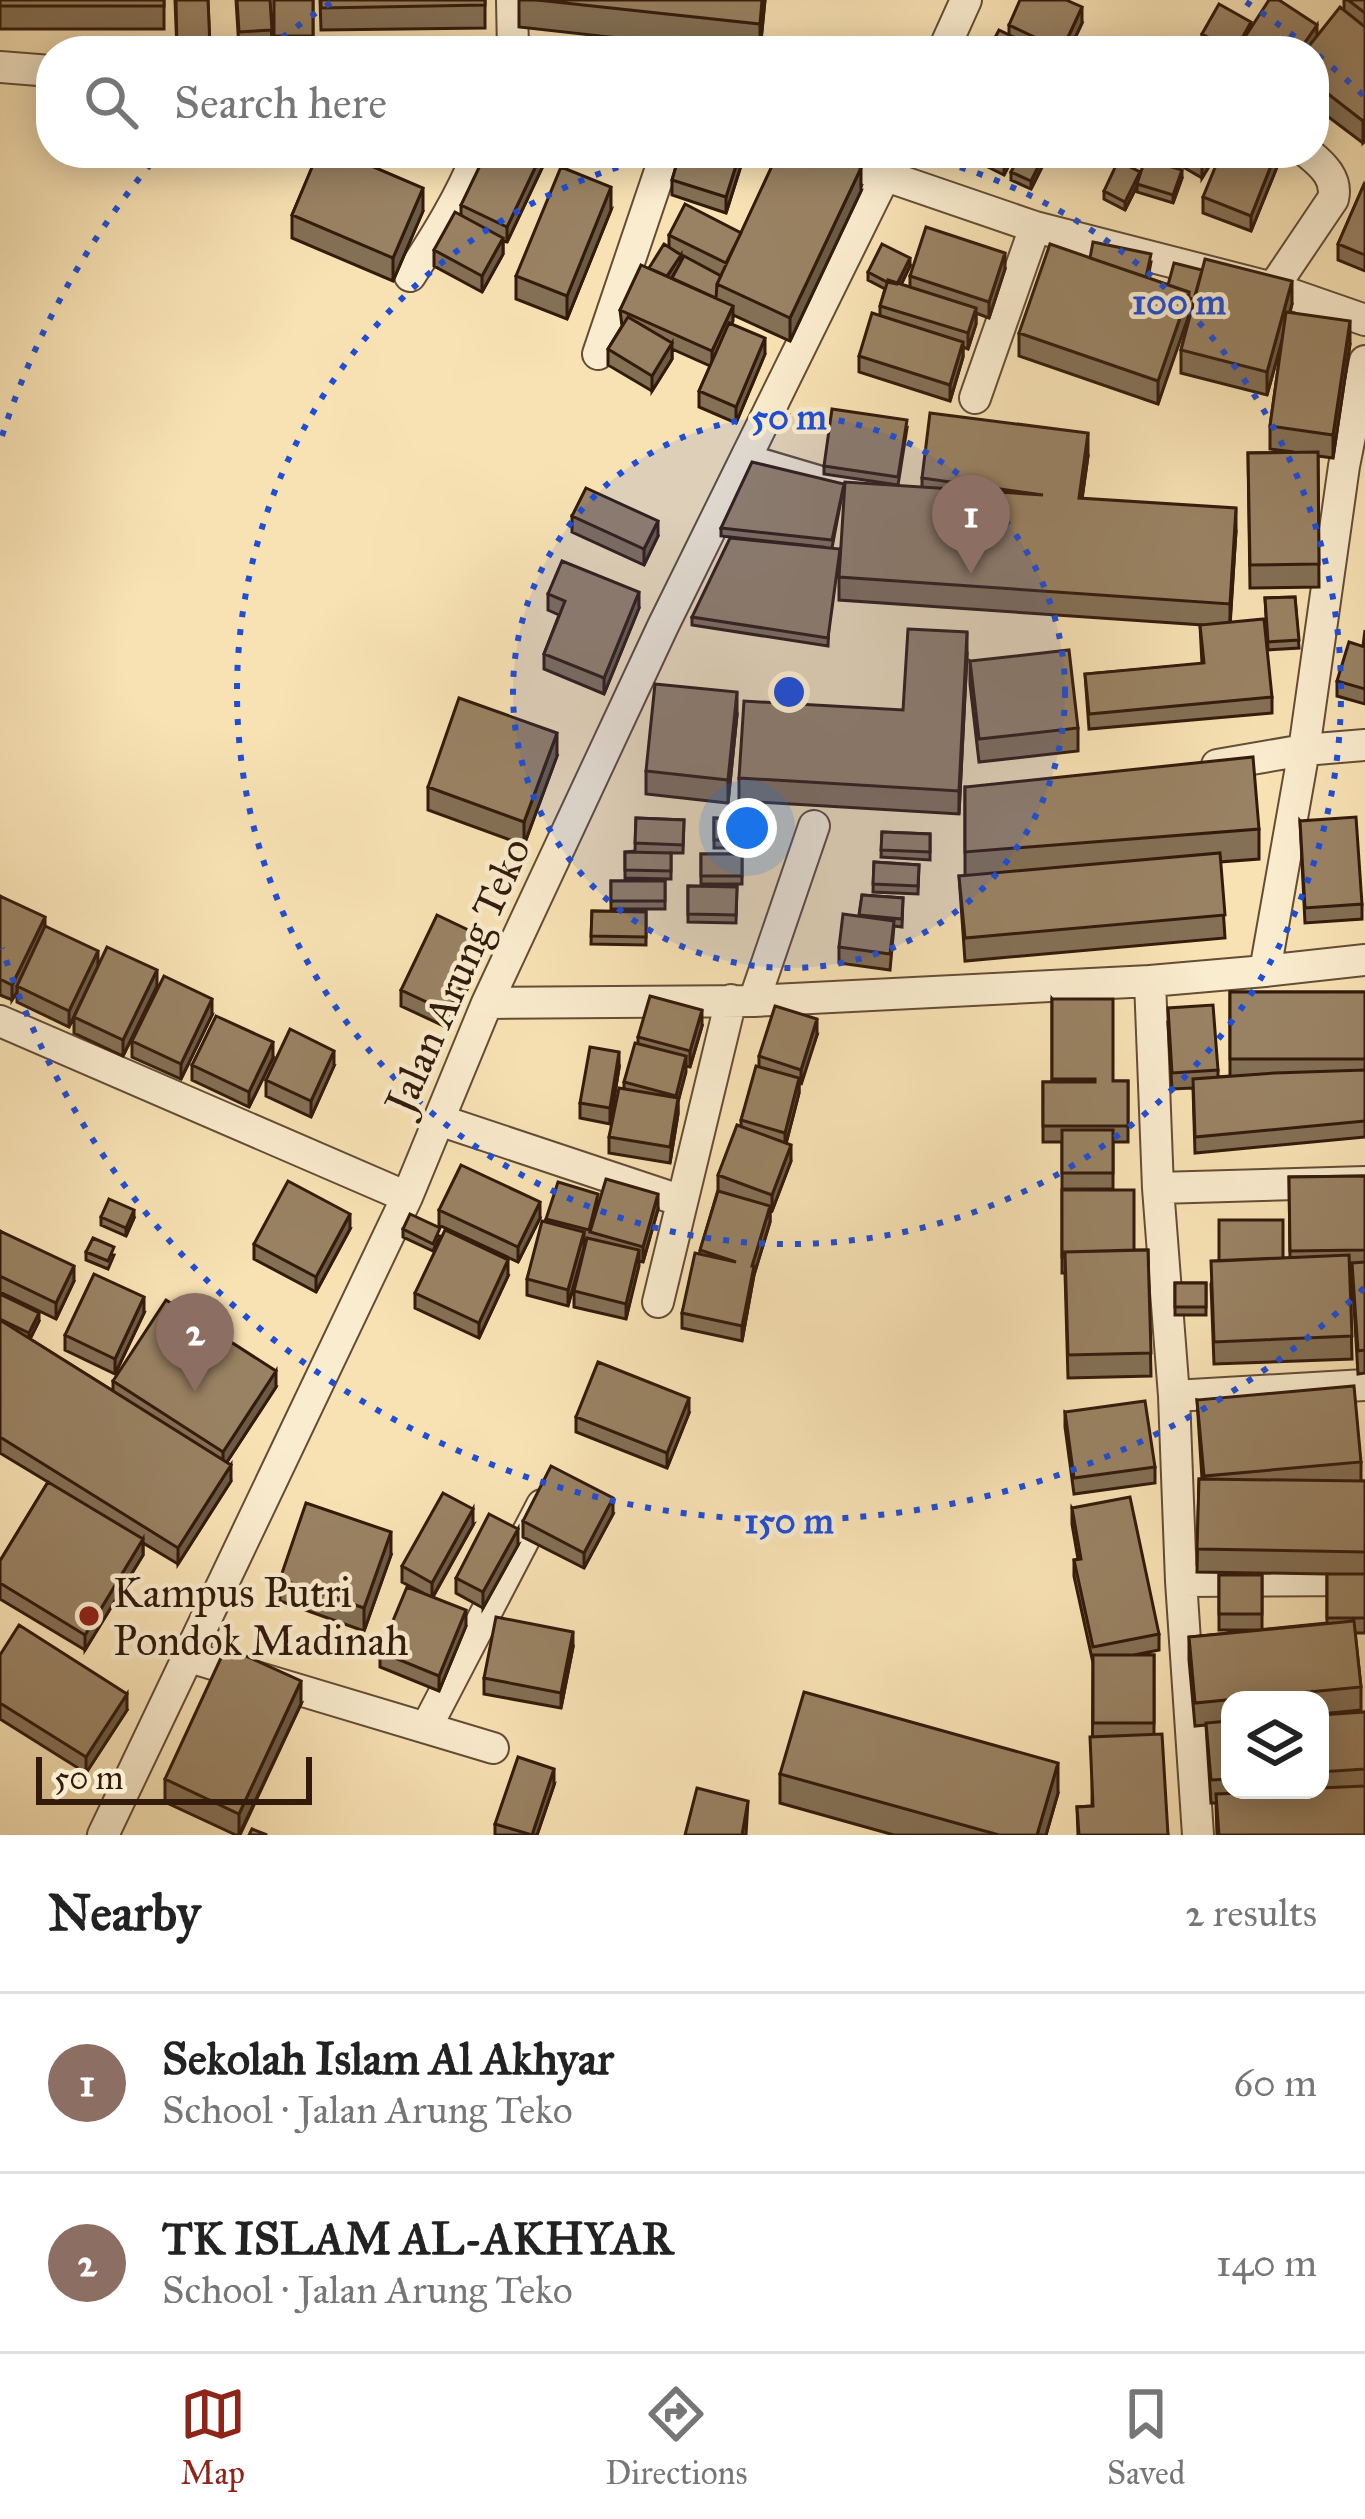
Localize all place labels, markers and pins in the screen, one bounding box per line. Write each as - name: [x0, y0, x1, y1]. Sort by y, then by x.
- pin: 1: [932, 475, 1010, 574]
- centre of rings: [768, 671, 810, 713]
- pin: 2: [156, 1293, 234, 1392]
- place label: Kampus Putri Pondok Madinah: [113, 1567, 409, 1667]
- marker: Kampus Putri Pondok Madinah: [76, 1603, 102, 1629]

